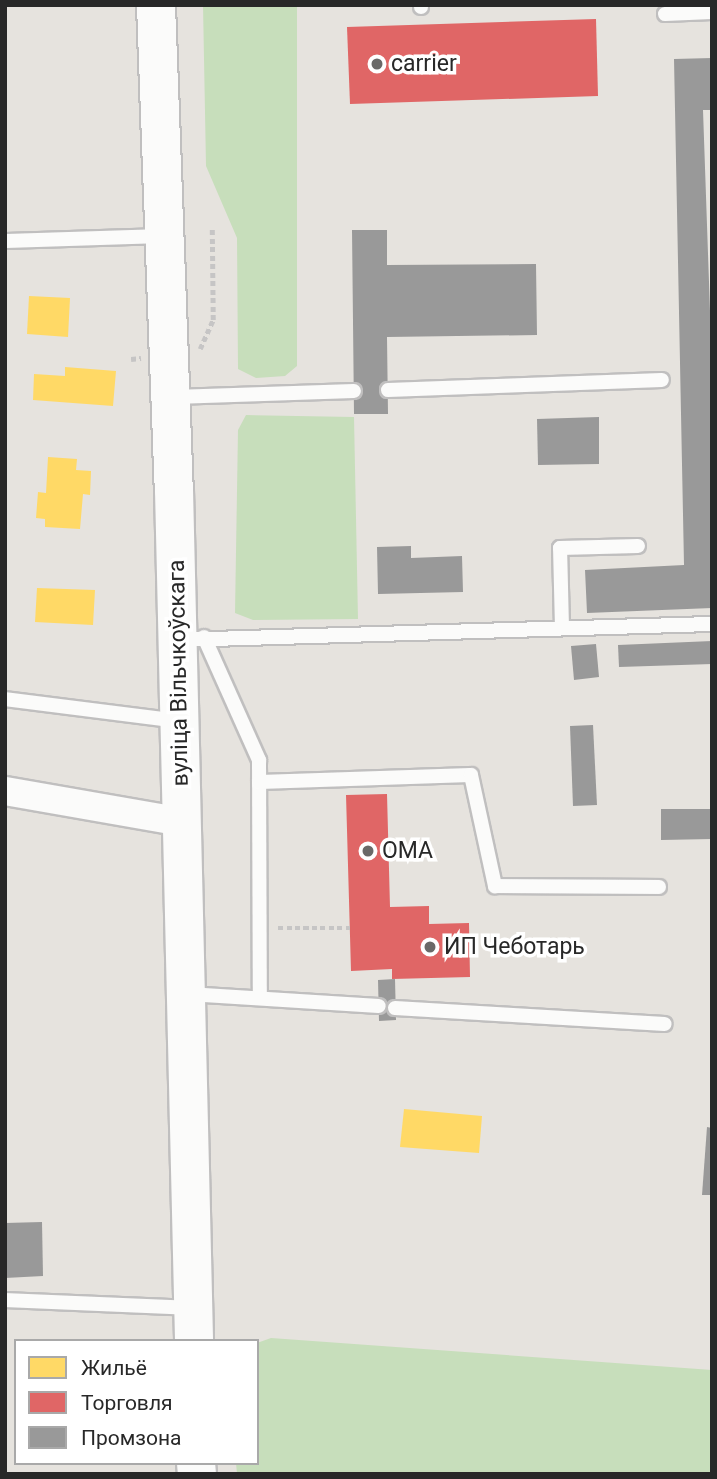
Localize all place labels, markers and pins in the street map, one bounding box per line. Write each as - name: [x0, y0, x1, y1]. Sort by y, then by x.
- place label: carrier: [391, 50, 457, 78]
- marker: carrier: [369, 56, 385, 72]
- place label: ОМА: [382, 837, 433, 865]
- marker: ОМА: [360, 843, 376, 859]
- place label: ИП Чеботарь: [444, 933, 585, 961]
- marker: ИП Чеботарь: [422, 939, 438, 955]

